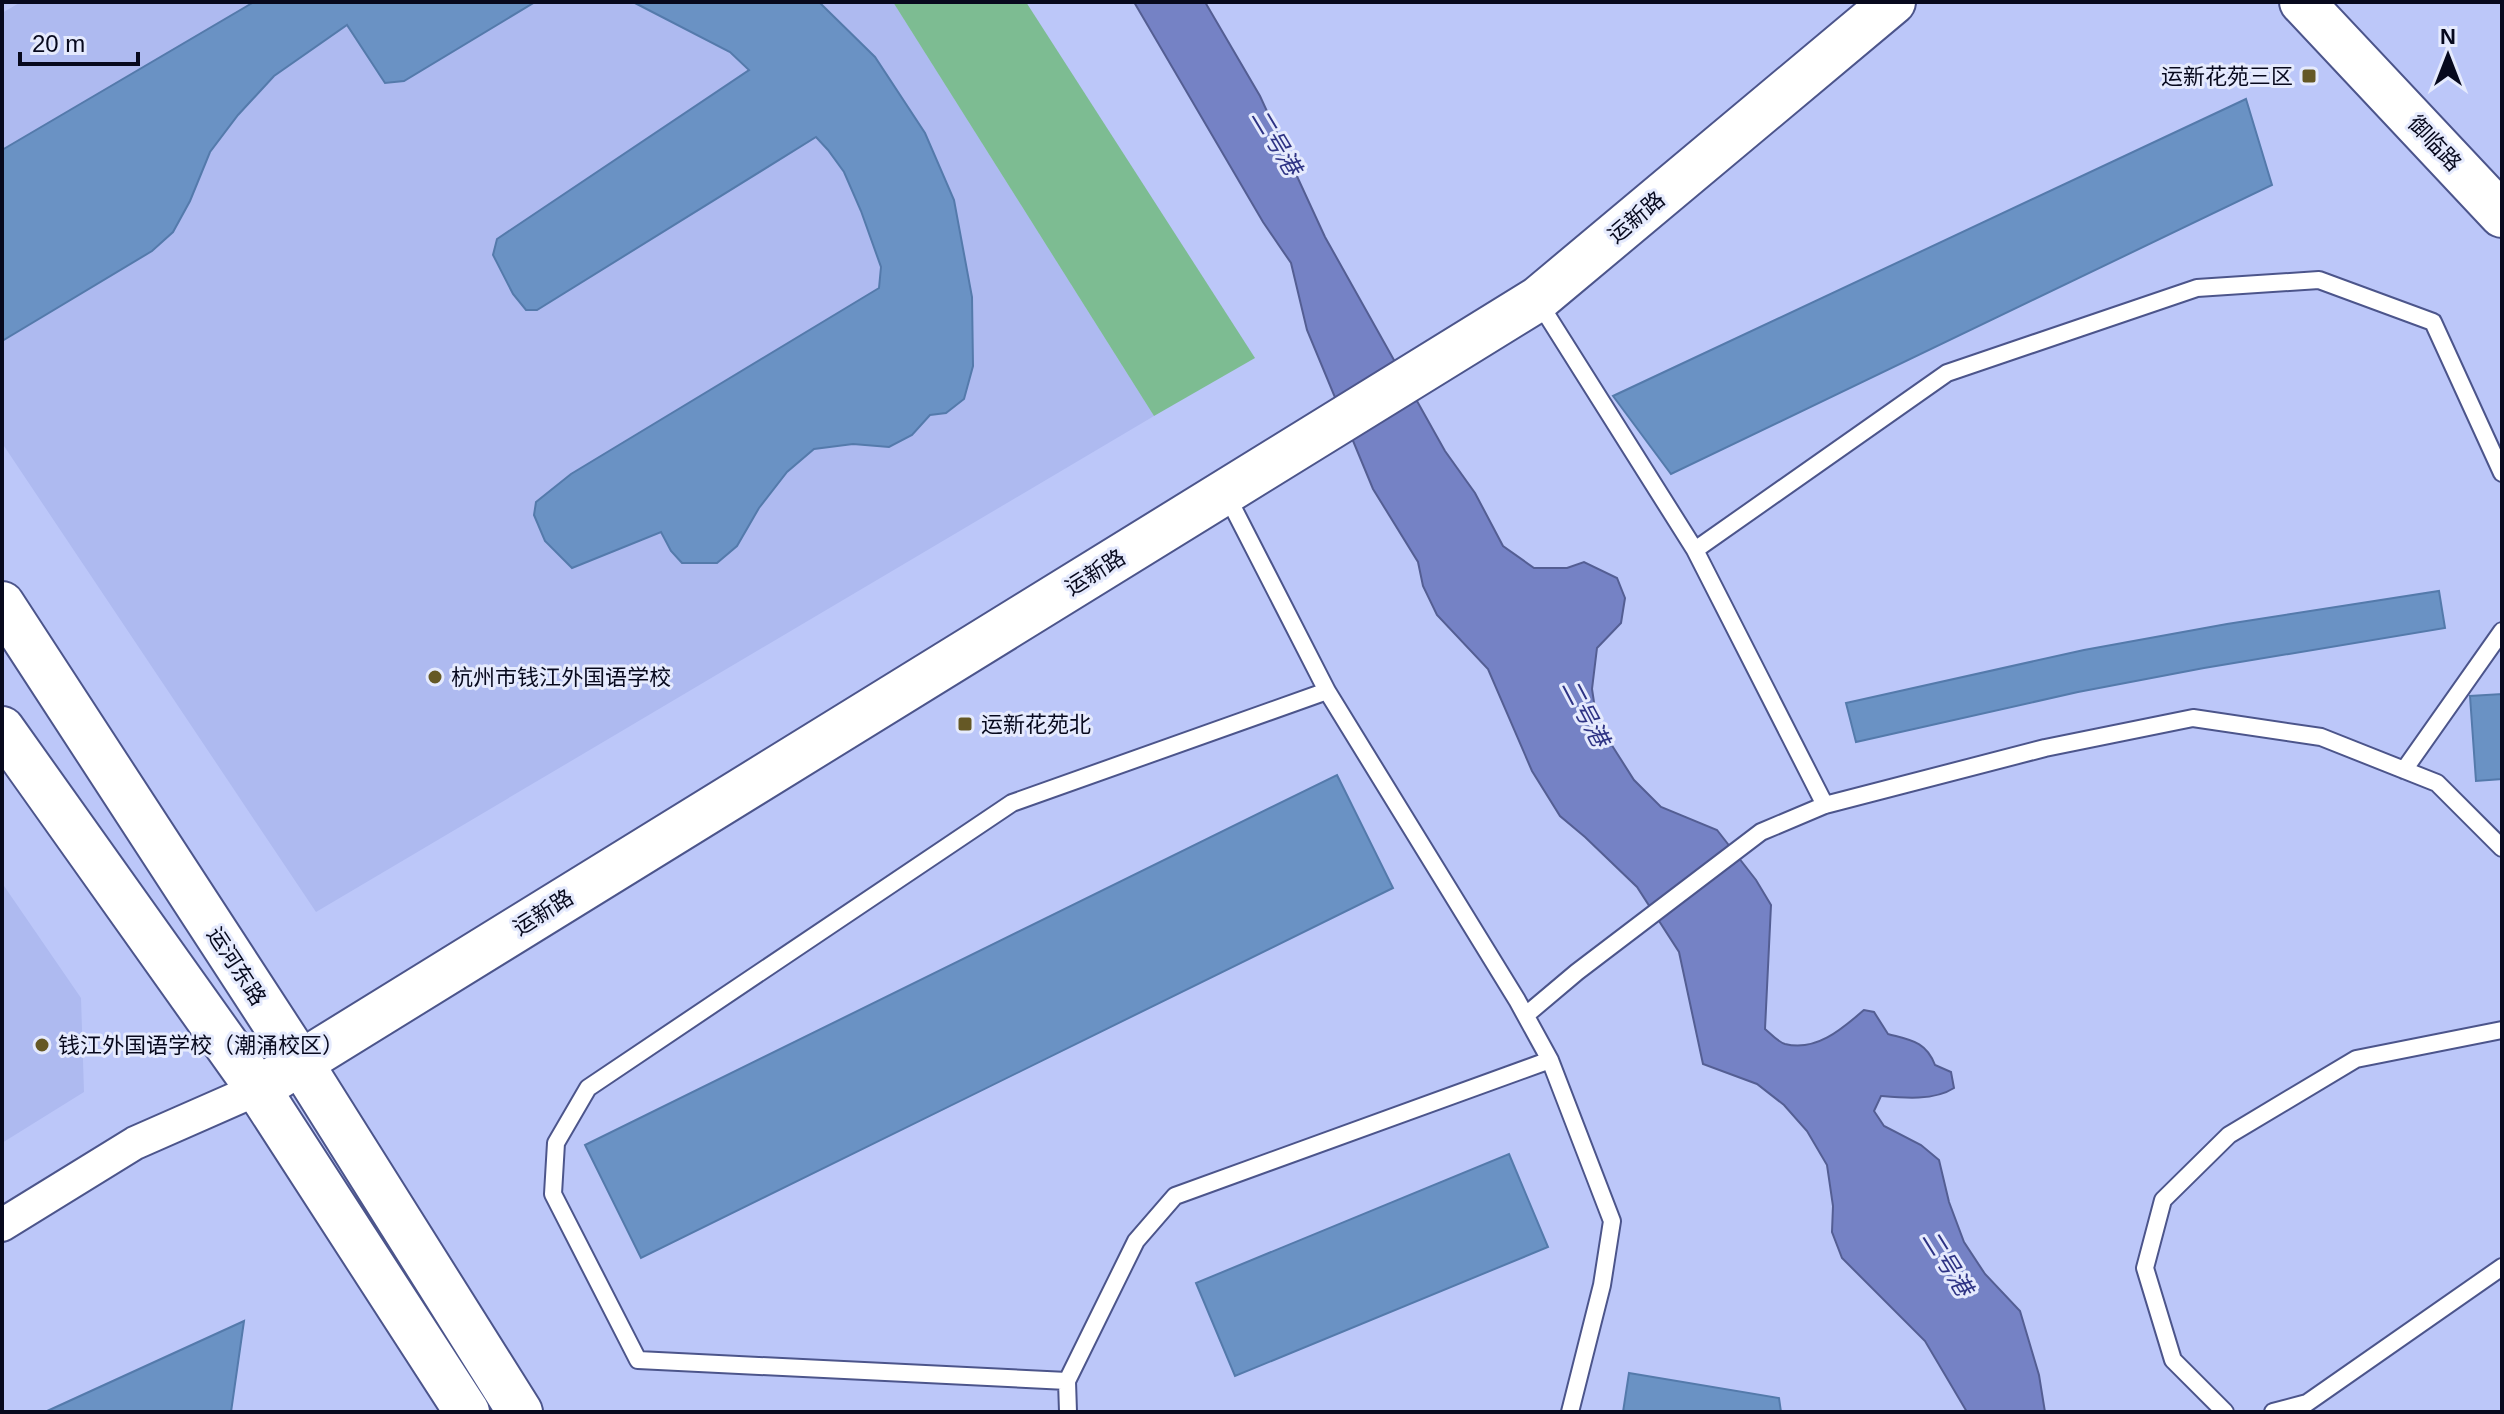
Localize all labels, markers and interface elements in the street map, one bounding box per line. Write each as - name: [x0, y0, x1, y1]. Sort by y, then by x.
- scale bar: [20, 16, 138, 66]
- north arrow: [2408, 16, 2488, 96]
- text: N: [2440, 24, 2456, 49]
- text: 20 m: [32, 30, 85, 57]
- place label: 运新花苑三区: [2161, 64, 2293, 89]
- marker: 运新花苑三区: [2300, 67, 2318, 85]
- water label: 二号港: [1246, 104, 1308, 182]
- street label: 御临路: [2403, 111, 2466, 176]
- street label: 运新路: [1603, 187, 1670, 248]
- street label: 运新路: [1061, 544, 1130, 601]
- place label: 杭州市钱江外国语学校: [451, 665, 671, 690]
- marker: 杭州市钱江外国语学校: [426, 668, 444, 686]
- water label: 二号港: [1557, 675, 1616, 754]
- place label: 运新花苑北: [981, 712, 1091, 737]
- marker: 运新花苑北: [956, 715, 974, 733]
- street label: 运新路: [509, 884, 578, 941]
- street label: 运河东路: [202, 923, 271, 1010]
- place label: 钱江外国语学校（潮涌校区）: [58, 1033, 344, 1058]
- marker: 钱江外国语学校（潮涌校区）: [33, 1036, 51, 1054]
- water label: 二号港: [1917, 1225, 1980, 1303]

